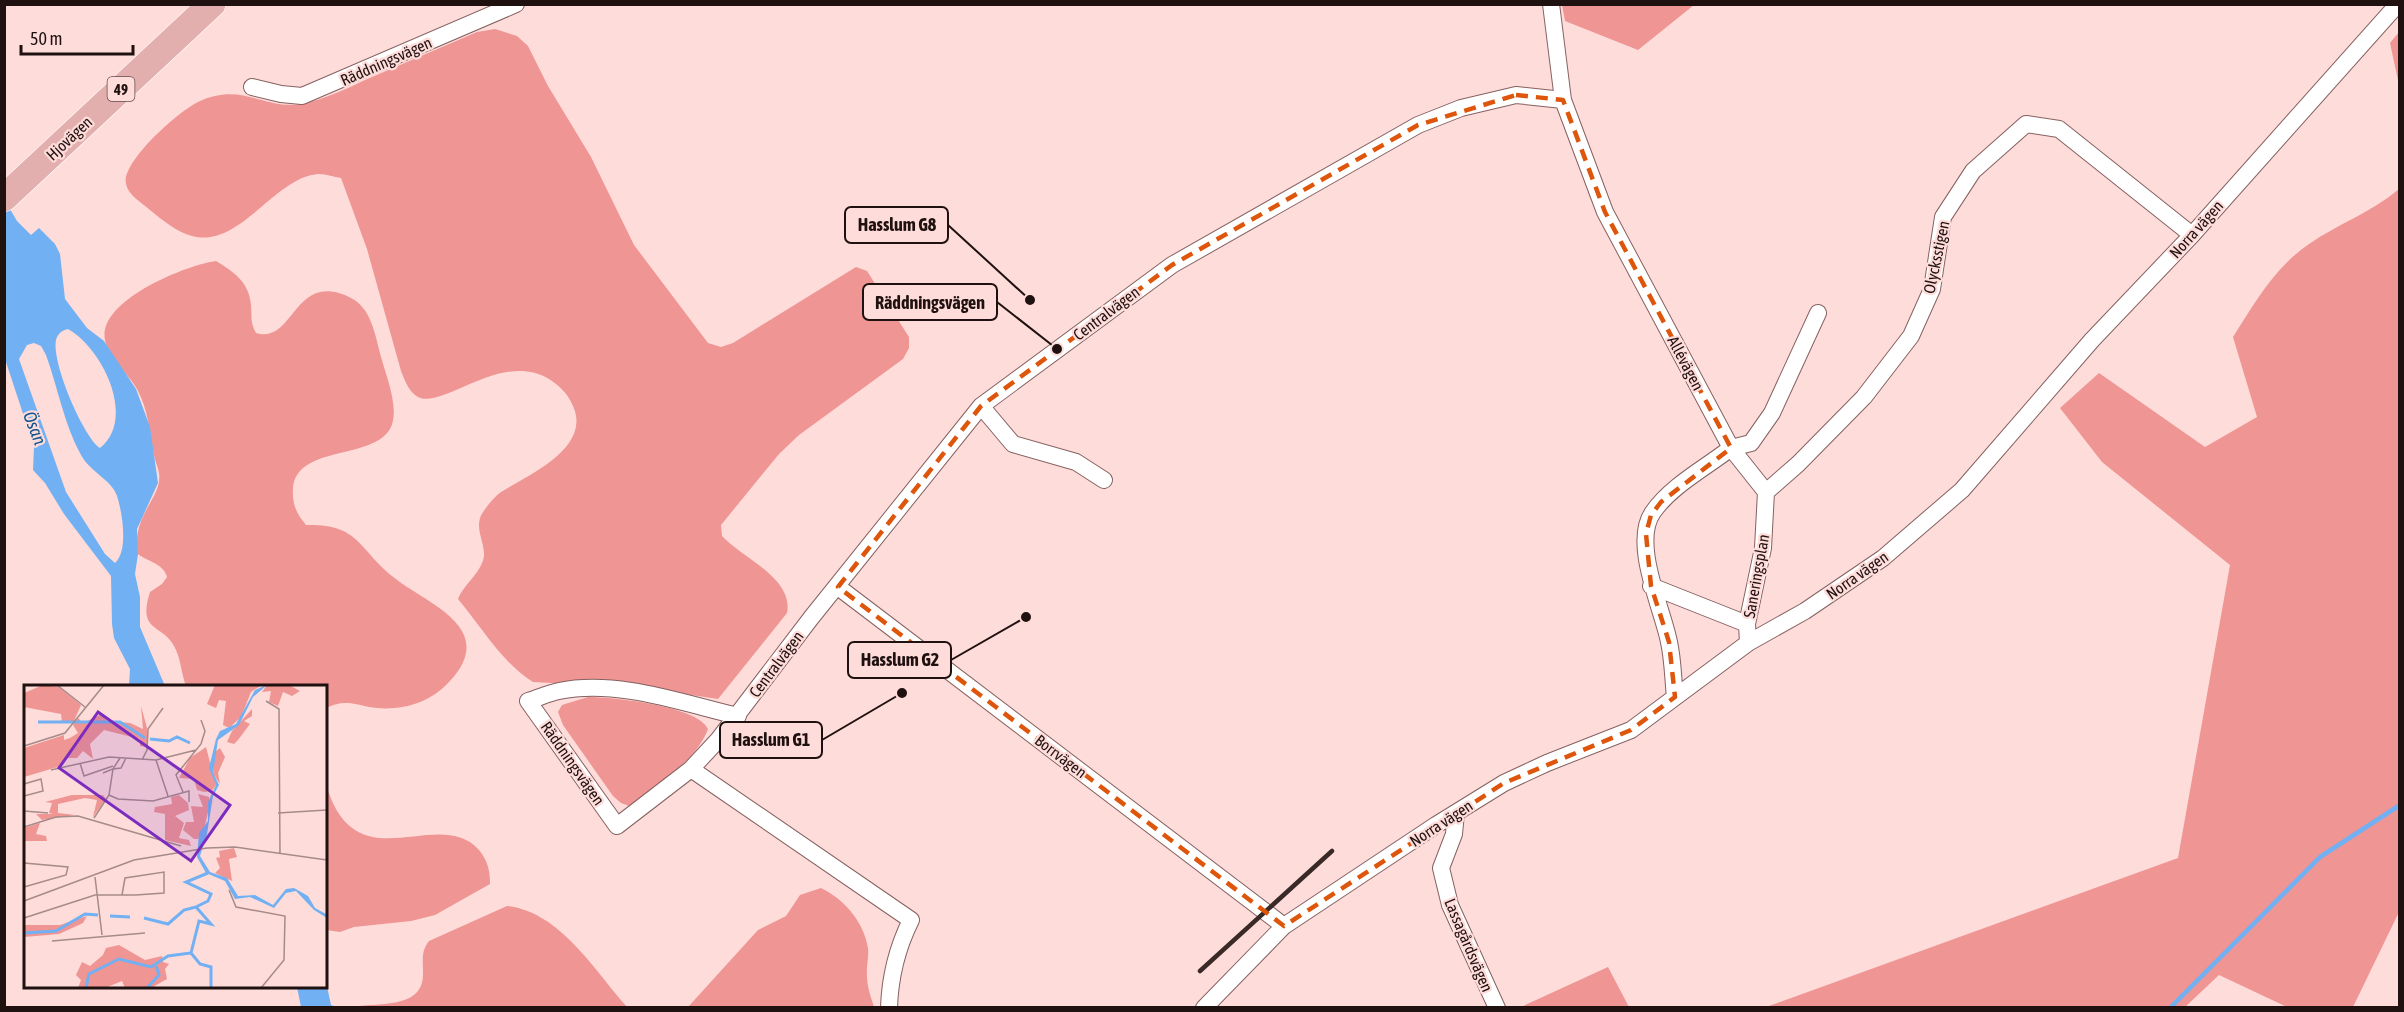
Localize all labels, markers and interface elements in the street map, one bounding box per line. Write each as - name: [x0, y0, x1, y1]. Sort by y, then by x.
- scale bar: [21, 18, 134, 56]
- text: 50 m: [30, 28, 62, 49]
- street label: Räddningsvägen: [338, 33, 435, 90]
- road number: 49: [108, 77, 134, 101]
- street label: Hjovägen: [42, 112, 96, 164]
- street label: Norra vägen: [2166, 197, 2227, 262]
- callout: Hasslum G8: [845, 207, 948, 243]
- text: Hasslum G8: [858, 214, 937, 235]
- street label: Olycksstigen: [1920, 219, 1953, 295]
- street label: Centralvägen: [1069, 282, 1143, 345]
- callout: Räddningsvägen: [863, 284, 997, 320]
- text: Räddningsvägen: [875, 292, 985, 313]
- street label: Allévägen: [1663, 333, 1708, 394]
- water label: Ösan: [19, 408, 51, 448]
- street label: Saneringsplan: [1740, 533, 1773, 620]
- street label: Norra vägen: [1823, 547, 1892, 604]
- street label: Centralvägen: [745, 627, 808, 701]
- callout: Hasslum G2: [848, 642, 951, 678]
- text: Hasslum G2: [861, 649, 939, 670]
- inset map: [24, 685, 327, 988]
- street label: Räddningsvägen: [537, 718, 608, 809]
- callout: Hasslum G1: [720, 722, 822, 758]
- text: Hasslum G1: [732, 729, 810, 750]
- street label: Borrvägen: [1031, 731, 1090, 782]
- street label: Norra vägen: [1406, 796, 1476, 851]
- street label: Lassagårdsvägen: [1440, 896, 1497, 995]

